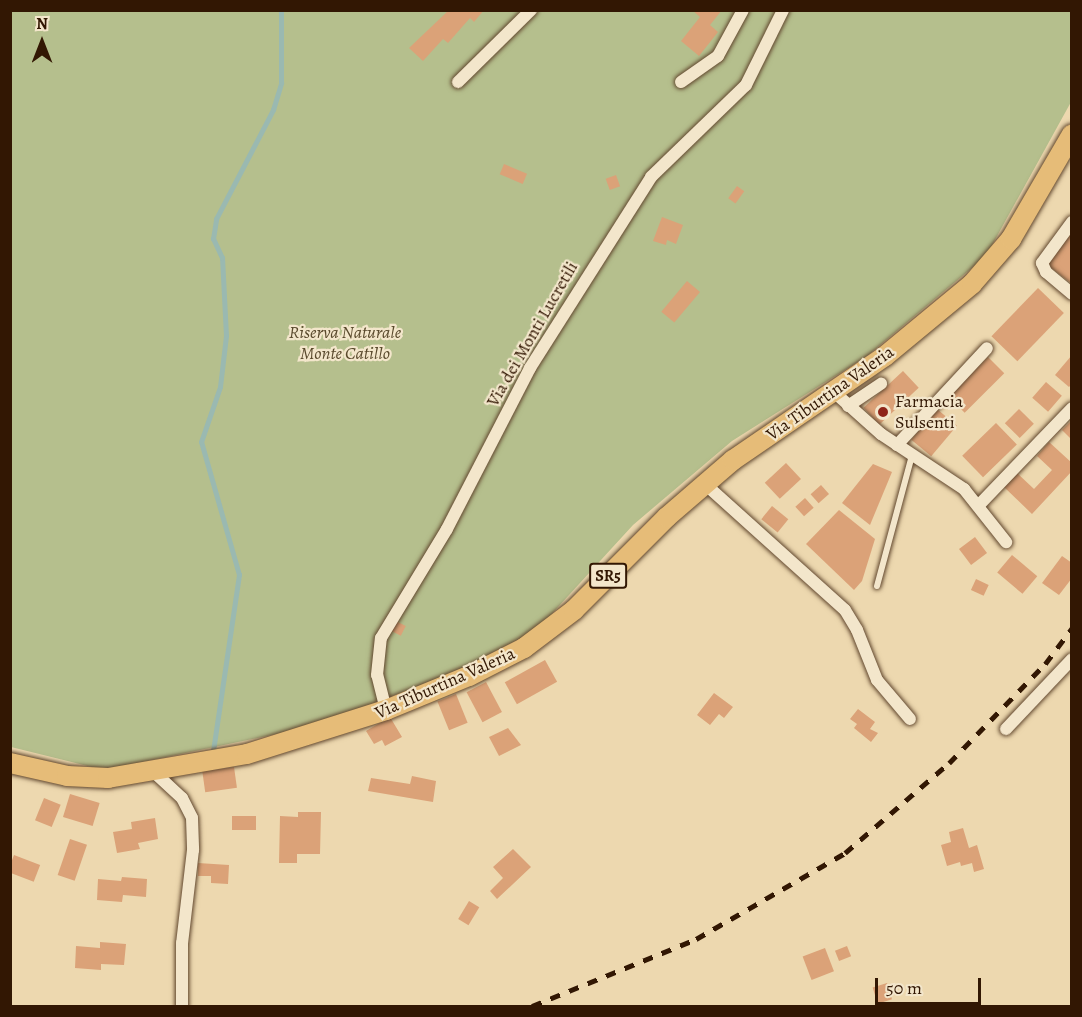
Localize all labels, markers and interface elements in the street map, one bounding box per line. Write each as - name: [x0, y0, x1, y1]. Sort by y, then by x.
- north arrow: [12, 12, 72, 72]
- text: N: [36, 13, 48, 35]
- street label: Via dei Monti Lucretili: [482, 258, 582, 410]
- park label: Riserva Naturale Monte Catillo: [289, 322, 401, 364]
- street label: Via Tiburtina Valeria: [762, 341, 898, 445]
- place label: Farmacia Sulsenti: [895, 391, 963, 434]
- marker: Farmacia Sulsenti: [876, 405, 890, 419]
- road number: SR5: [588, 563, 628, 589]
- street label: Via Tiburtina Valeria: [372, 642, 518, 724]
- scale bar: [878, 966, 984, 1004]
- text: 50 m: [886, 976, 922, 1000]

